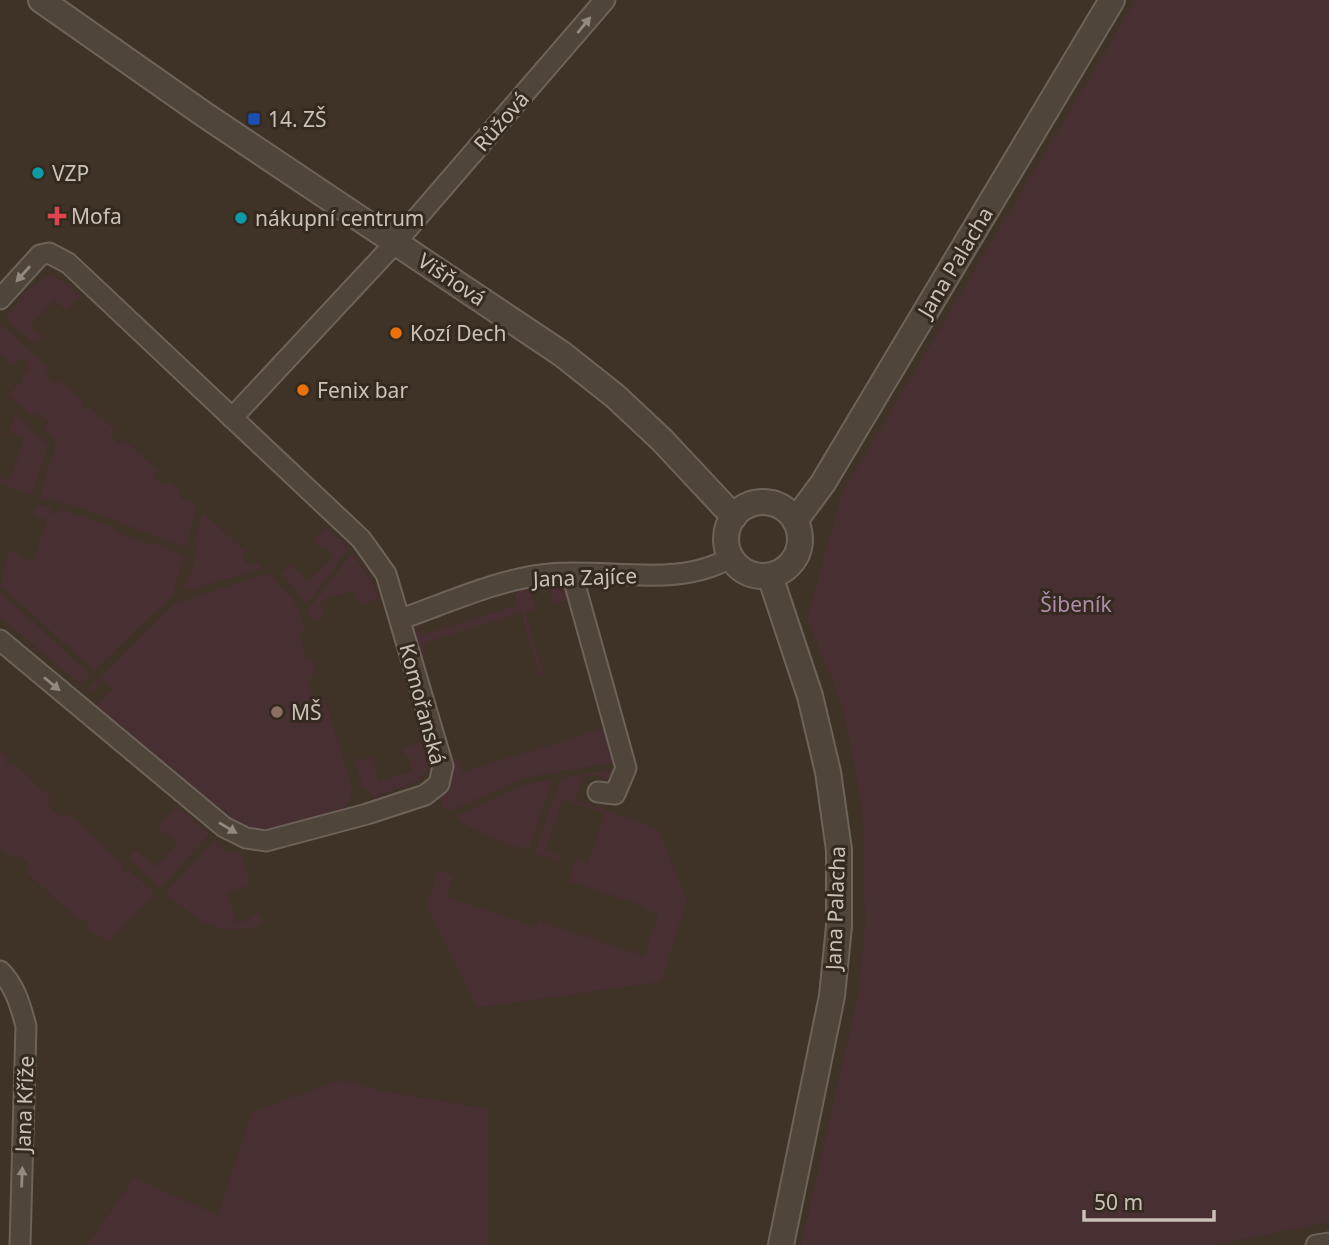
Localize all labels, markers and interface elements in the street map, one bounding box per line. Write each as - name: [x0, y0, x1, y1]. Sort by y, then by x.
- one-way arrow: [576, 17, 591, 35]
- street label: Růžová: [467, 85, 535, 157]
- place label: 14. ZŠ: [268, 105, 327, 133]
- marker: 14. ZŠ: [246, 111, 262, 127]
- place label: VZP: [52, 159, 89, 187]
- marker: VZP: [30, 165, 46, 181]
- place label: Mofa: [71, 202, 122, 230]
- street label: Jana Palacha: [910, 202, 999, 324]
- place label: nákupní centrum: [255, 204, 425, 232]
- marker: Mofa: [49, 208, 65, 224]
- marker: nákupní centrum: [233, 210, 249, 226]
- street label: Višňová: [413, 246, 491, 312]
- one-way arrow: [15, 265, 31, 283]
- place label: Kozí Dech: [410, 319, 506, 347]
- marker: Kozí Dech: [388, 325, 404, 341]
- place label: Fenix bar: [317, 376, 408, 404]
- marker: Fenix bar: [295, 382, 311, 398]
- street label: Jana Zajíce: [530, 561, 638, 593]
- park label: Šibeník: [1040, 590, 1112, 618]
- street label: Komořanská: [393, 640, 453, 768]
- one-way arrow: [43, 676, 61, 691]
- place label: MŠ: [291, 698, 322, 726]
- marker: MŠ: [269, 704, 285, 720]
- one-way arrow: [218, 821, 238, 834]
- street label: Jana Palacha: [819, 845, 851, 973]
- street label: Jana Kříže: [8, 1055, 40, 1155]
- one-way arrow: [16, 1166, 28, 1188]
- scale bar: [1084, 1178, 1214, 1222]
- text: 50 m: [1094, 1188, 1143, 1216]

